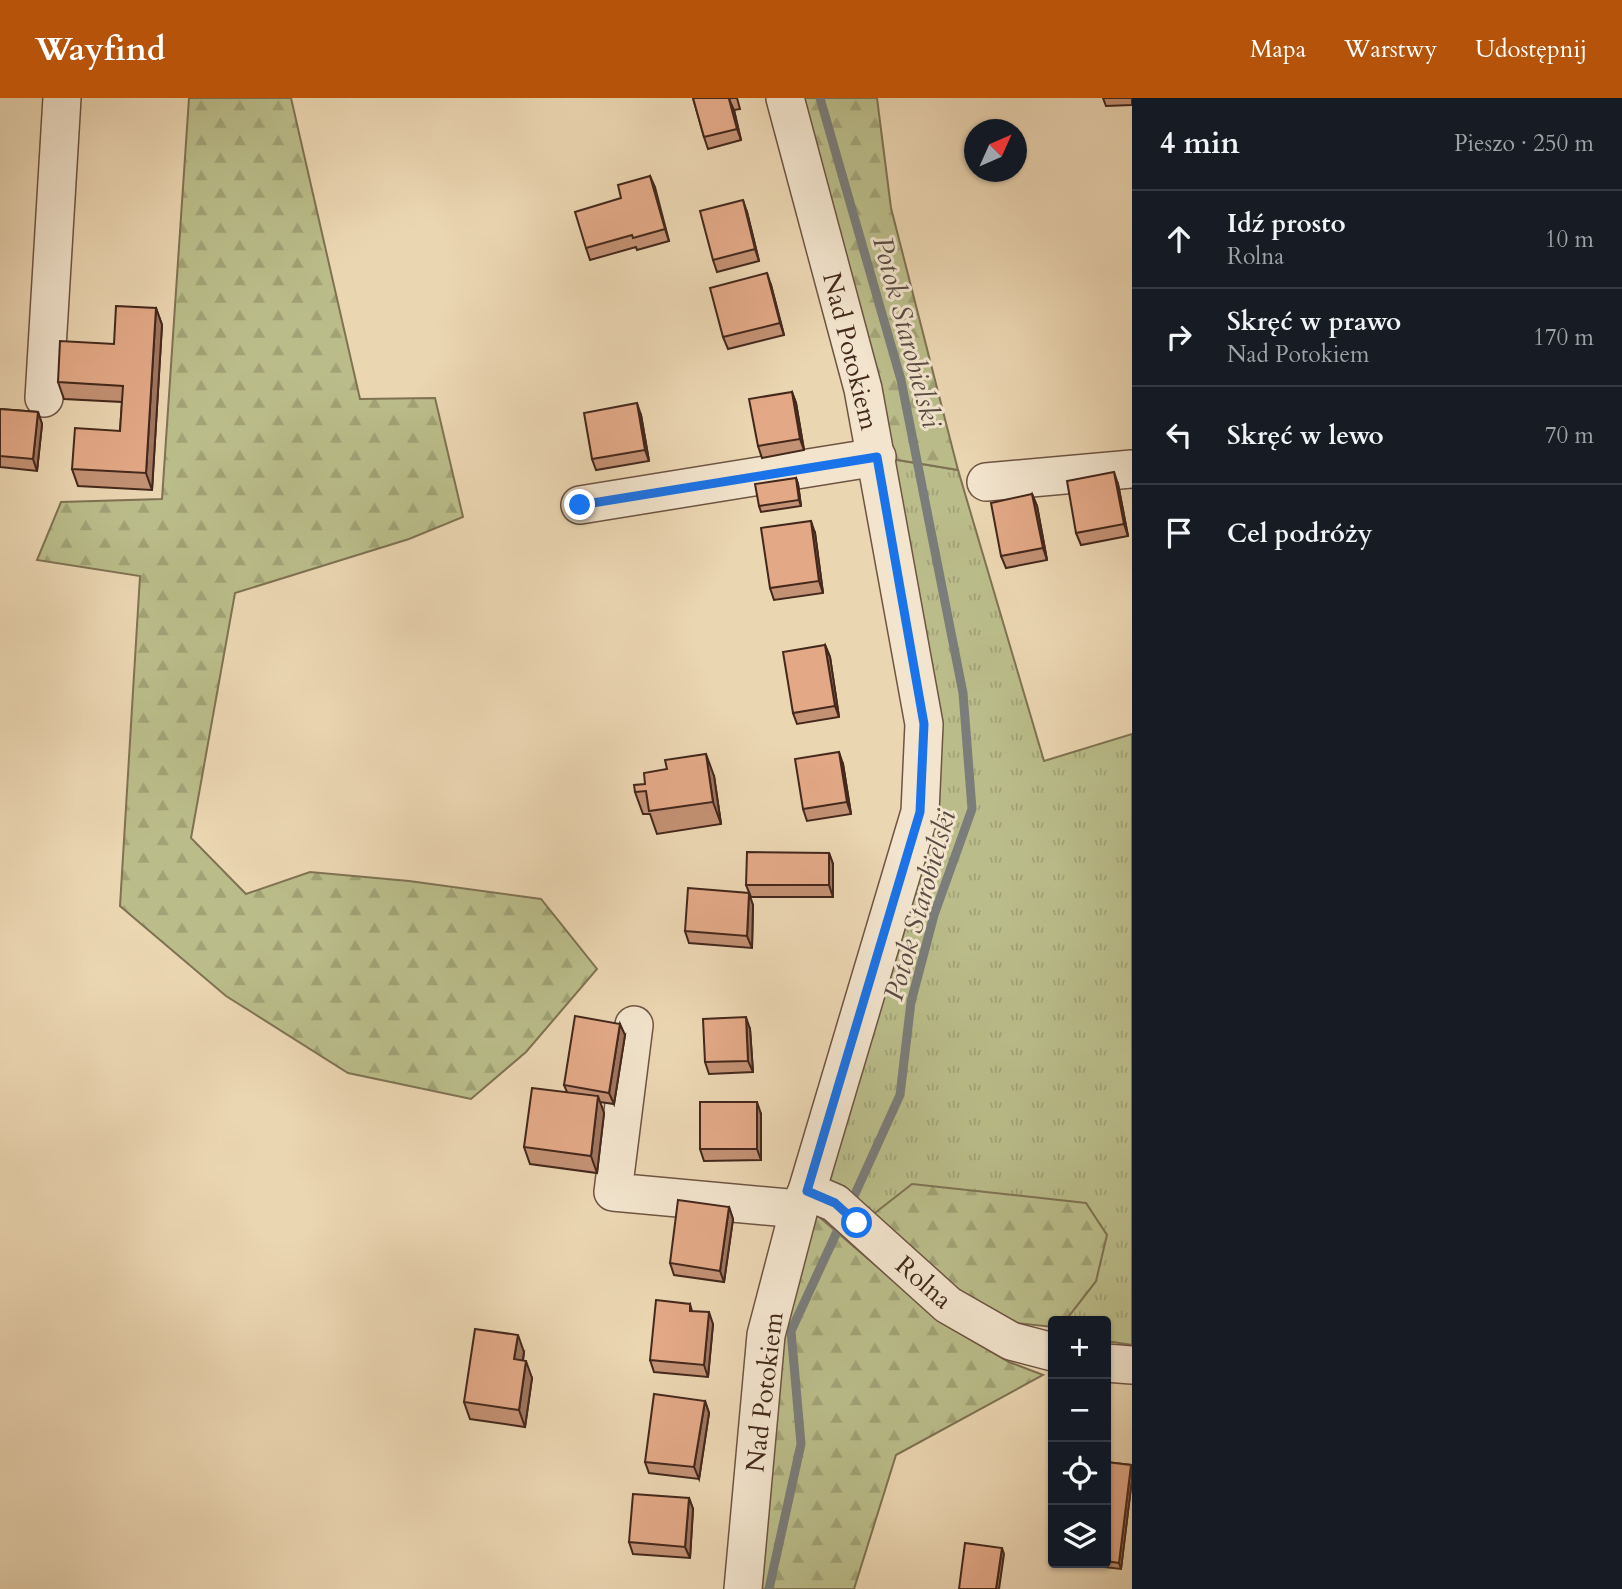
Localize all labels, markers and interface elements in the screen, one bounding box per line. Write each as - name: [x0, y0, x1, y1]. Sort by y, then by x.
- text: Wayfind: [35, 27, 166, 72]
- text: Mapa: [1250, 33, 1306, 66]
- text: Warstwy: [1344, 33, 1437, 66]
- text: Udostępnij: [1475, 33, 1587, 66]
- north arrow: [964, 119, 1027, 182]
- text: 4 min: [1160, 123, 1240, 164]
- text: Pieszo · 250 m: [1454, 128, 1594, 159]
- text: Idź prosto: [1227, 206, 1346, 241]
- icon: ahead: [1160, 220, 1198, 258]
- text: 10 m: [1545, 224, 1594, 255]
- water label: Potok Starobielski: [863, 232, 951, 432]
- text: Rolna: [1227, 241, 1284, 272]
- street label: Nad Potokiem: [814, 269, 887, 433]
- text: Skręć w prawo: [1227, 304, 1401, 339]
- icon: right: [1160, 318, 1198, 356]
- text: 170 m: [1533, 322, 1594, 353]
- text: Nad Potokiem: [1227, 339, 1369, 370]
- icon: left: [1160, 416, 1198, 454]
- text: Skręć w lewo: [1227, 418, 1384, 453]
- text: 70 m: [1545, 420, 1594, 451]
- route end: [564, 489, 595, 520]
- icon: arrive: [1160, 514, 1198, 552]
- text: Cel podróży: [1227, 516, 1373, 551]
- water label: Potok Starobielski: [875, 805, 965, 1005]
- route start: [841, 1207, 872, 1238]
- street label: Rolna: [888, 1248, 960, 1317]
- street label: Nad Potokiem: [737, 1310, 792, 1474]
- map controls: [1048, 1316, 1111, 1568]
- button: +: [1048, 1316, 1111, 1379]
- button: −: [1048, 1379, 1111, 1442]
- button: locate: [1048, 1442, 1111, 1505]
- button: layers: [1048, 1505, 1111, 1568]

